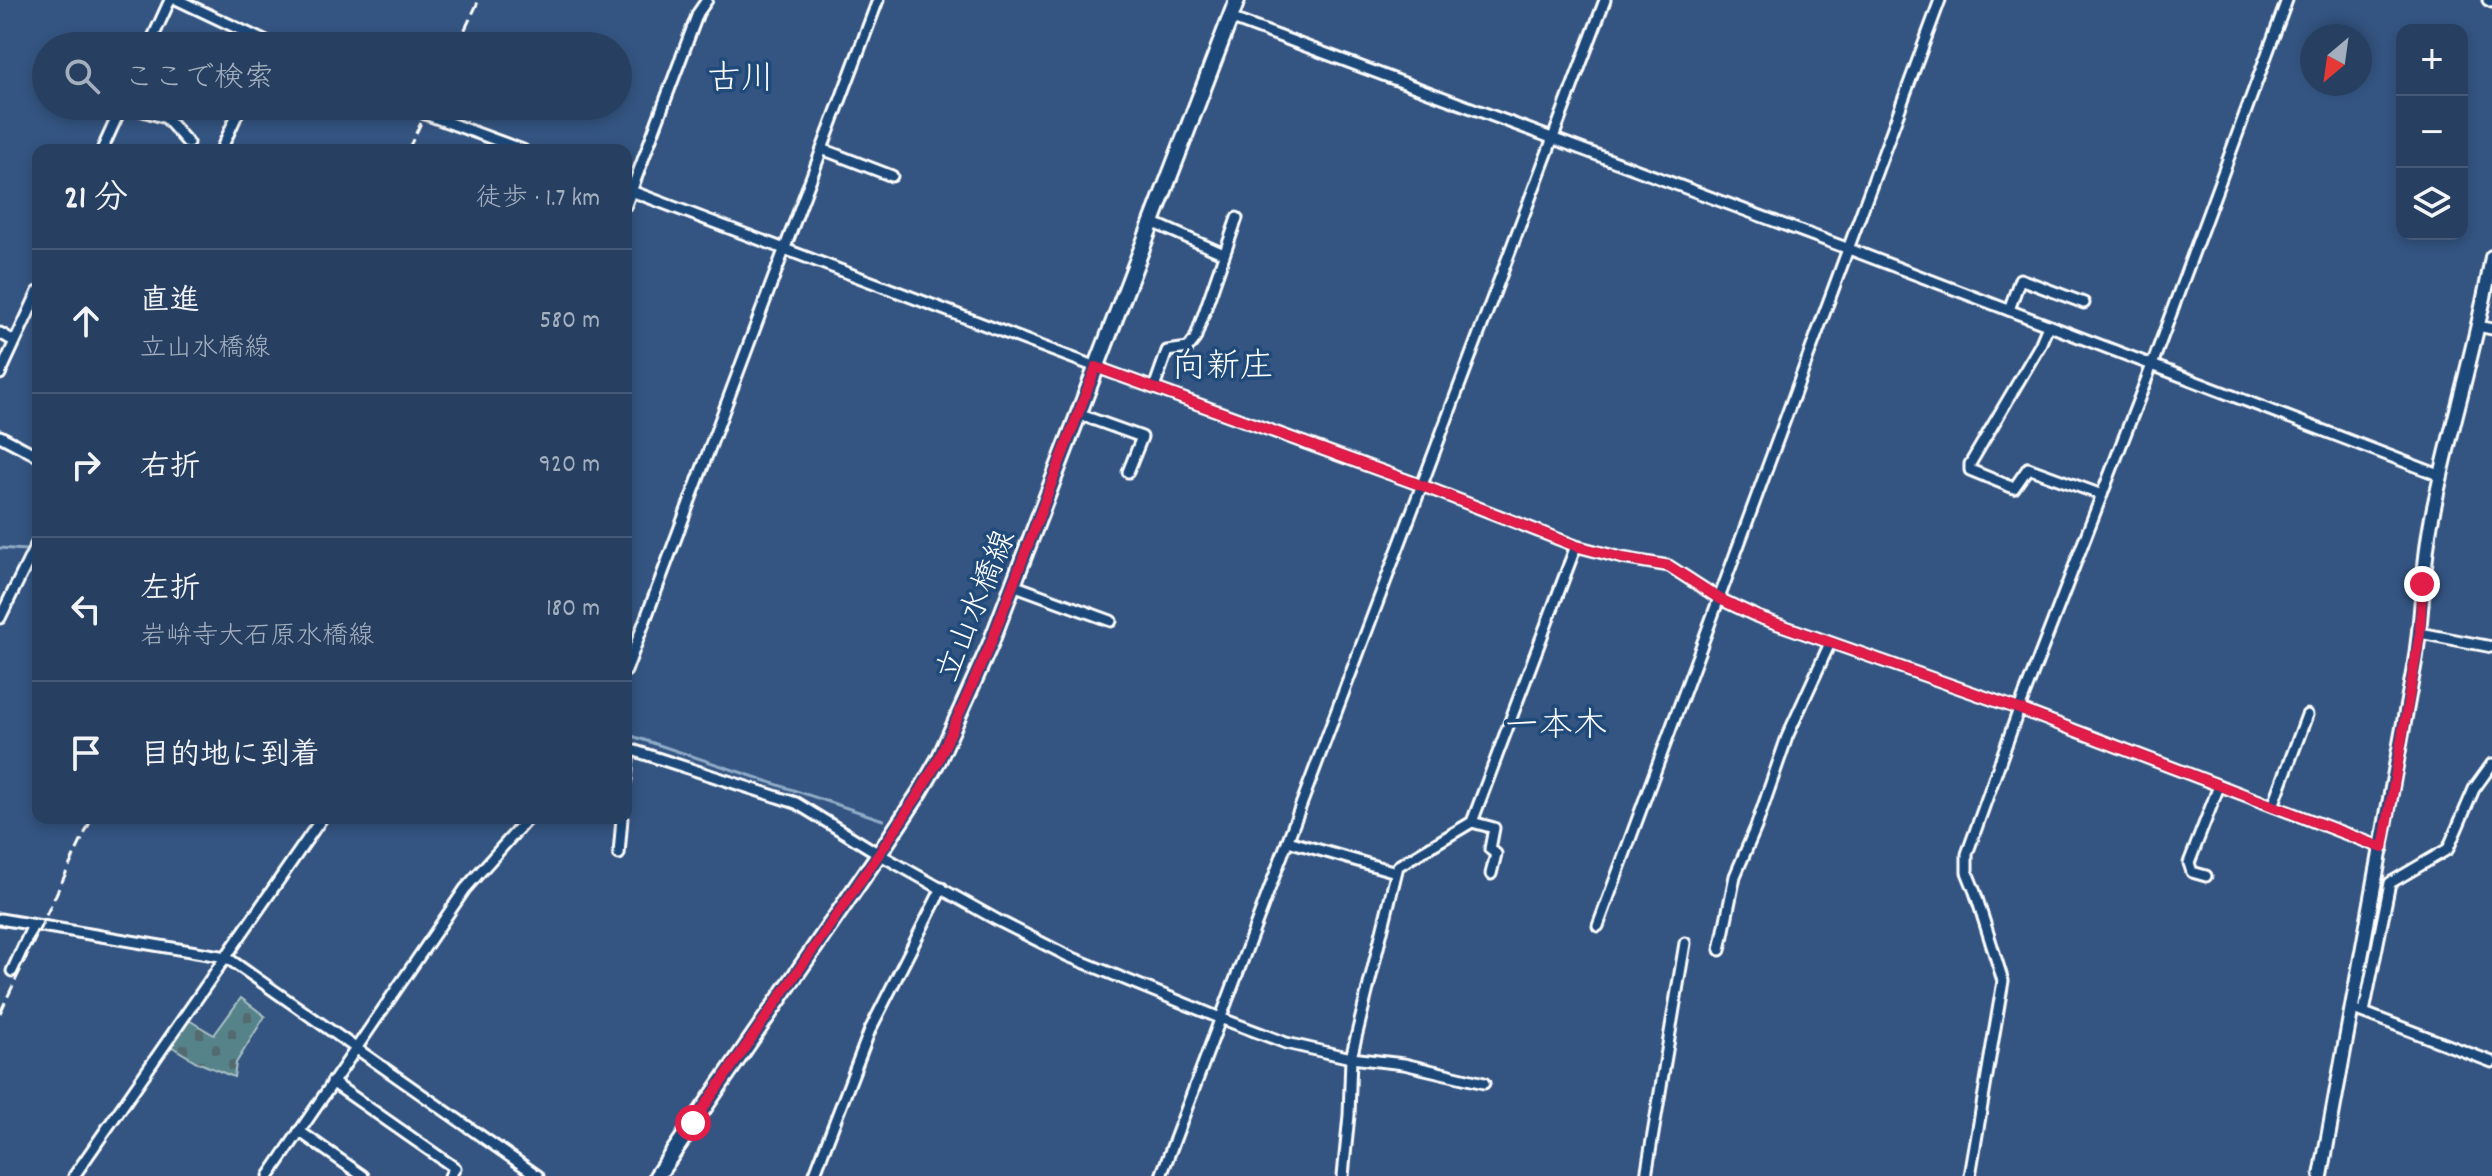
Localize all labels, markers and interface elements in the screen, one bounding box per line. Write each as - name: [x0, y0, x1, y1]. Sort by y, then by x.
- north arrow: [2300, 24, 2372, 96]
- map controls: [2396, 24, 2468, 240]
- button: +: [2396, 24, 2468, 96]
- search box: [32, 32, 632, 120]
- icon: search: [60, 54, 104, 98]
- district label: 古川: [707, 57, 775, 106]
- text: ここで検索: [124, 59, 274, 102]
- button: −: [2396, 96, 2468, 168]
- button: layers: [2396, 168, 2468, 240]
- text: 21 分: [64, 176, 128, 225]
- text: 徒歩 · 1.7 km: [476, 181, 600, 218]
- text: 直進: [140, 282, 200, 325]
- icon: ahead: [64, 299, 108, 343]
- text: 580 m: [540, 303, 600, 340]
- text: 立山水橋線: [140, 331, 270, 368]
- district label: 向新庄: [1172, 345, 1274, 394]
- icon: right: [64, 443, 108, 487]
- text: 920 m: [539, 447, 600, 484]
- text: 右折: [140, 448, 200, 491]
- street label: 立山水橋線: [927, 524, 1030, 690]
- route end: [2404, 566, 2440, 602]
- text: 左折: [140, 570, 200, 613]
- icon: left: [64, 587, 108, 631]
- text: 180 m: [546, 591, 600, 628]
- text: 岩峅寺大石原水橋線: [140, 619, 374, 656]
- district label: 一本木: [1505, 704, 1607, 753]
- icon: arrive: [64, 731, 108, 775]
- text: 目的地に到着: [140, 736, 320, 779]
- route start: [675, 1105, 711, 1141]

